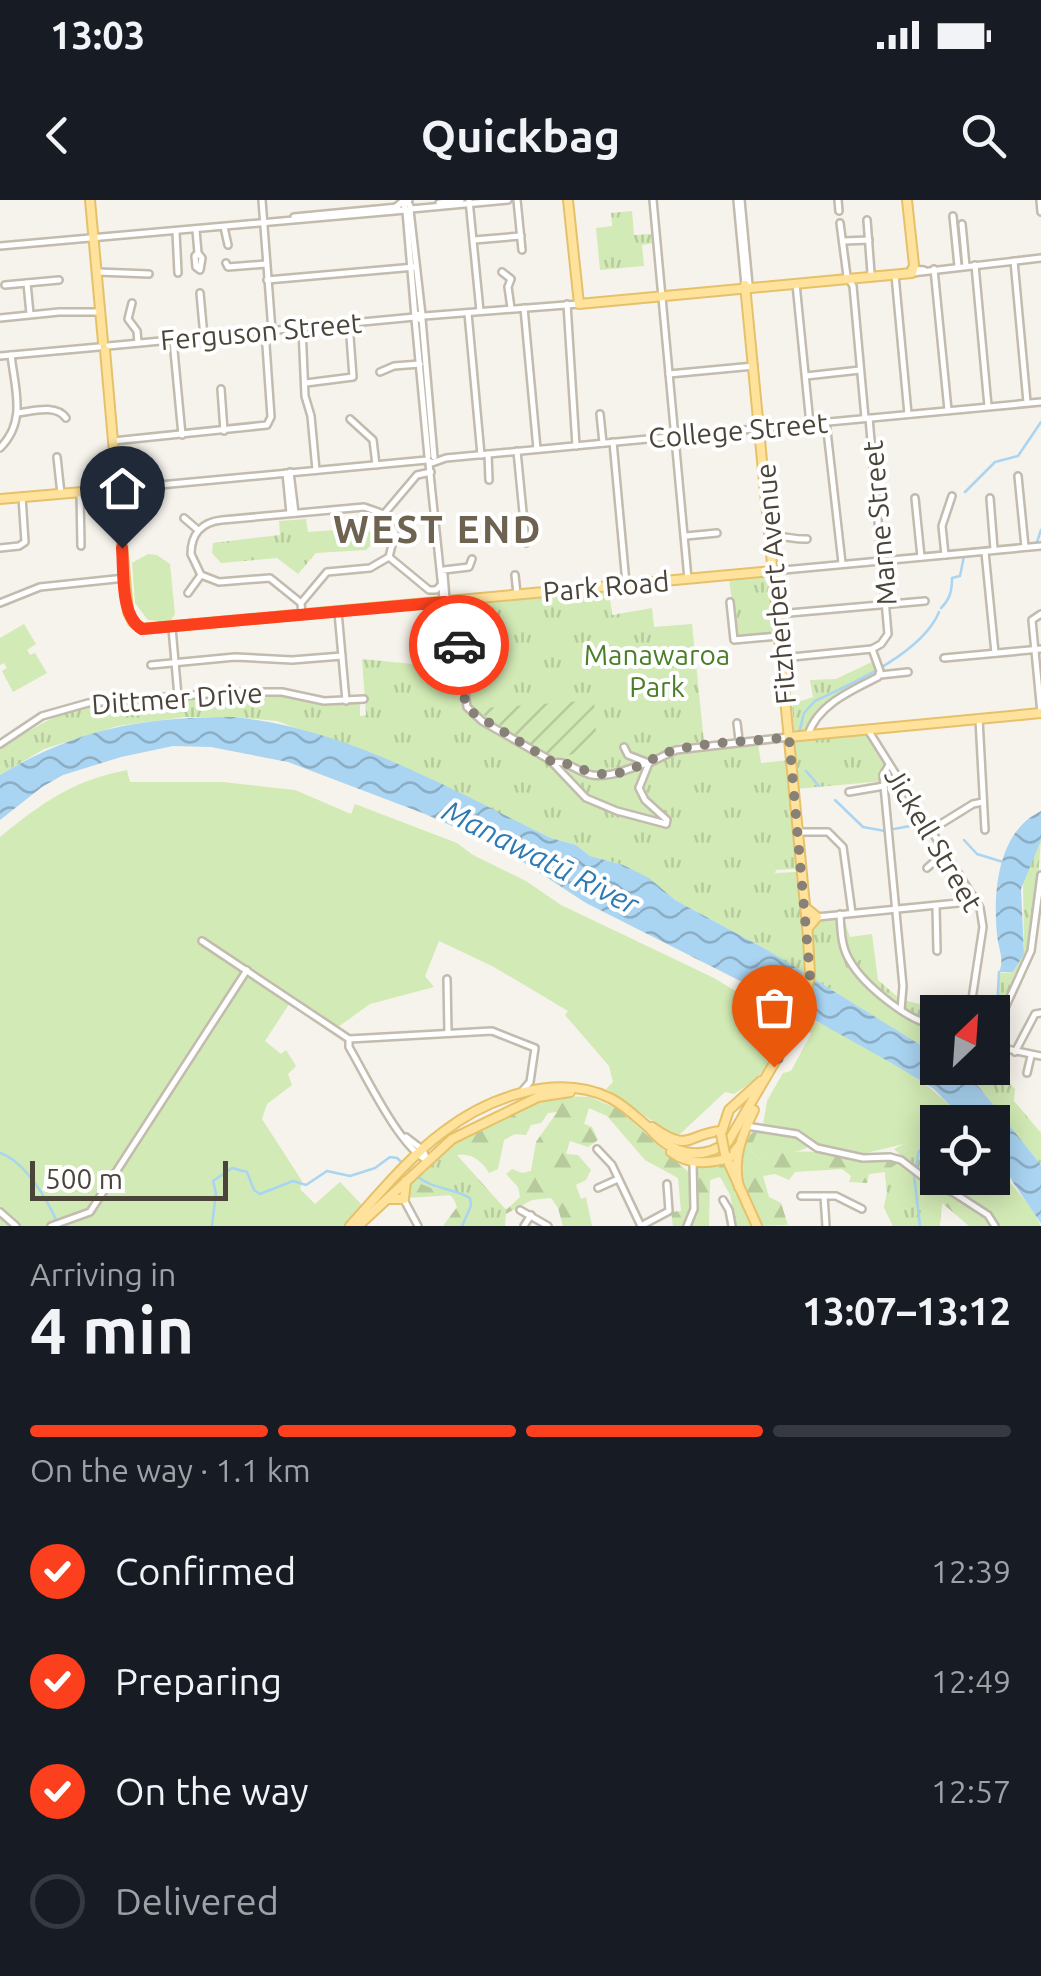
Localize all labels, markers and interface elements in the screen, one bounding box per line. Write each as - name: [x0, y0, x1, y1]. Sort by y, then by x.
- text: 13:03: [50, 14, 145, 56]
- icon: back: [30, 108, 85, 163]
- icon: search: [956, 108, 1011, 163]
- text: Quickbag: [421, 110, 620, 161]
- street label: Ferguson Street: [159, 307, 363, 355]
- street label: College Street: [647, 407, 829, 453]
- street label: Marne Street: [856, 439, 902, 607]
- pin: [80, 446, 165, 549]
- icon: home: [95, 461, 150, 516]
- street label: Fitzherbert Avenue: [749, 462, 801, 706]
- district label: WEST END: [333, 508, 543, 550]
- street label: Park Road: [542, 565, 670, 607]
- courier: [409, 595, 509, 695]
- icon: car: [432, 618, 487, 673]
- park label: Manawaroa Park: [584, 639, 730, 702]
- street label: Dittmer Drive: [90, 677, 264, 719]
- street label: Jickell Street: [879, 762, 989, 916]
- water label: Manawatū River: [437, 793, 646, 922]
- pin: [732, 965, 817, 1068]
- icon: bag: [747, 980, 802, 1035]
- north arrow: [920, 995, 1010, 1085]
- map controls: [920, 995, 1010, 1195]
- button: locate: [920, 1105, 1010, 1195]
- scale bar: [30, 1156, 228, 1200]
- text: 500 m: [45, 1163, 123, 1194]
- text: Arriving in: [30, 1256, 176, 1292]
- text: 13:07–13:12: [802, 1290, 1011, 1332]
- text: 4 min: [30, 1293, 194, 1366]
- text: On the way · 1.1 km: [30, 1452, 311, 1488]
- icon: check: [30, 1544, 85, 1599]
- text: Confirmed: [115, 1550, 296, 1592]
- text: 12:39: [931, 1553, 1011, 1589]
- icon: check: [30, 1654, 85, 1709]
- text: Preparing: [115, 1660, 282, 1702]
- text: 12:49: [931, 1663, 1011, 1699]
- icon: check: [30, 1764, 85, 1819]
- text: On the way: [115, 1770, 308, 1812]
- text: 12:57: [931, 1773, 1011, 1809]
- text: Delivered: [115, 1880, 279, 1922]

